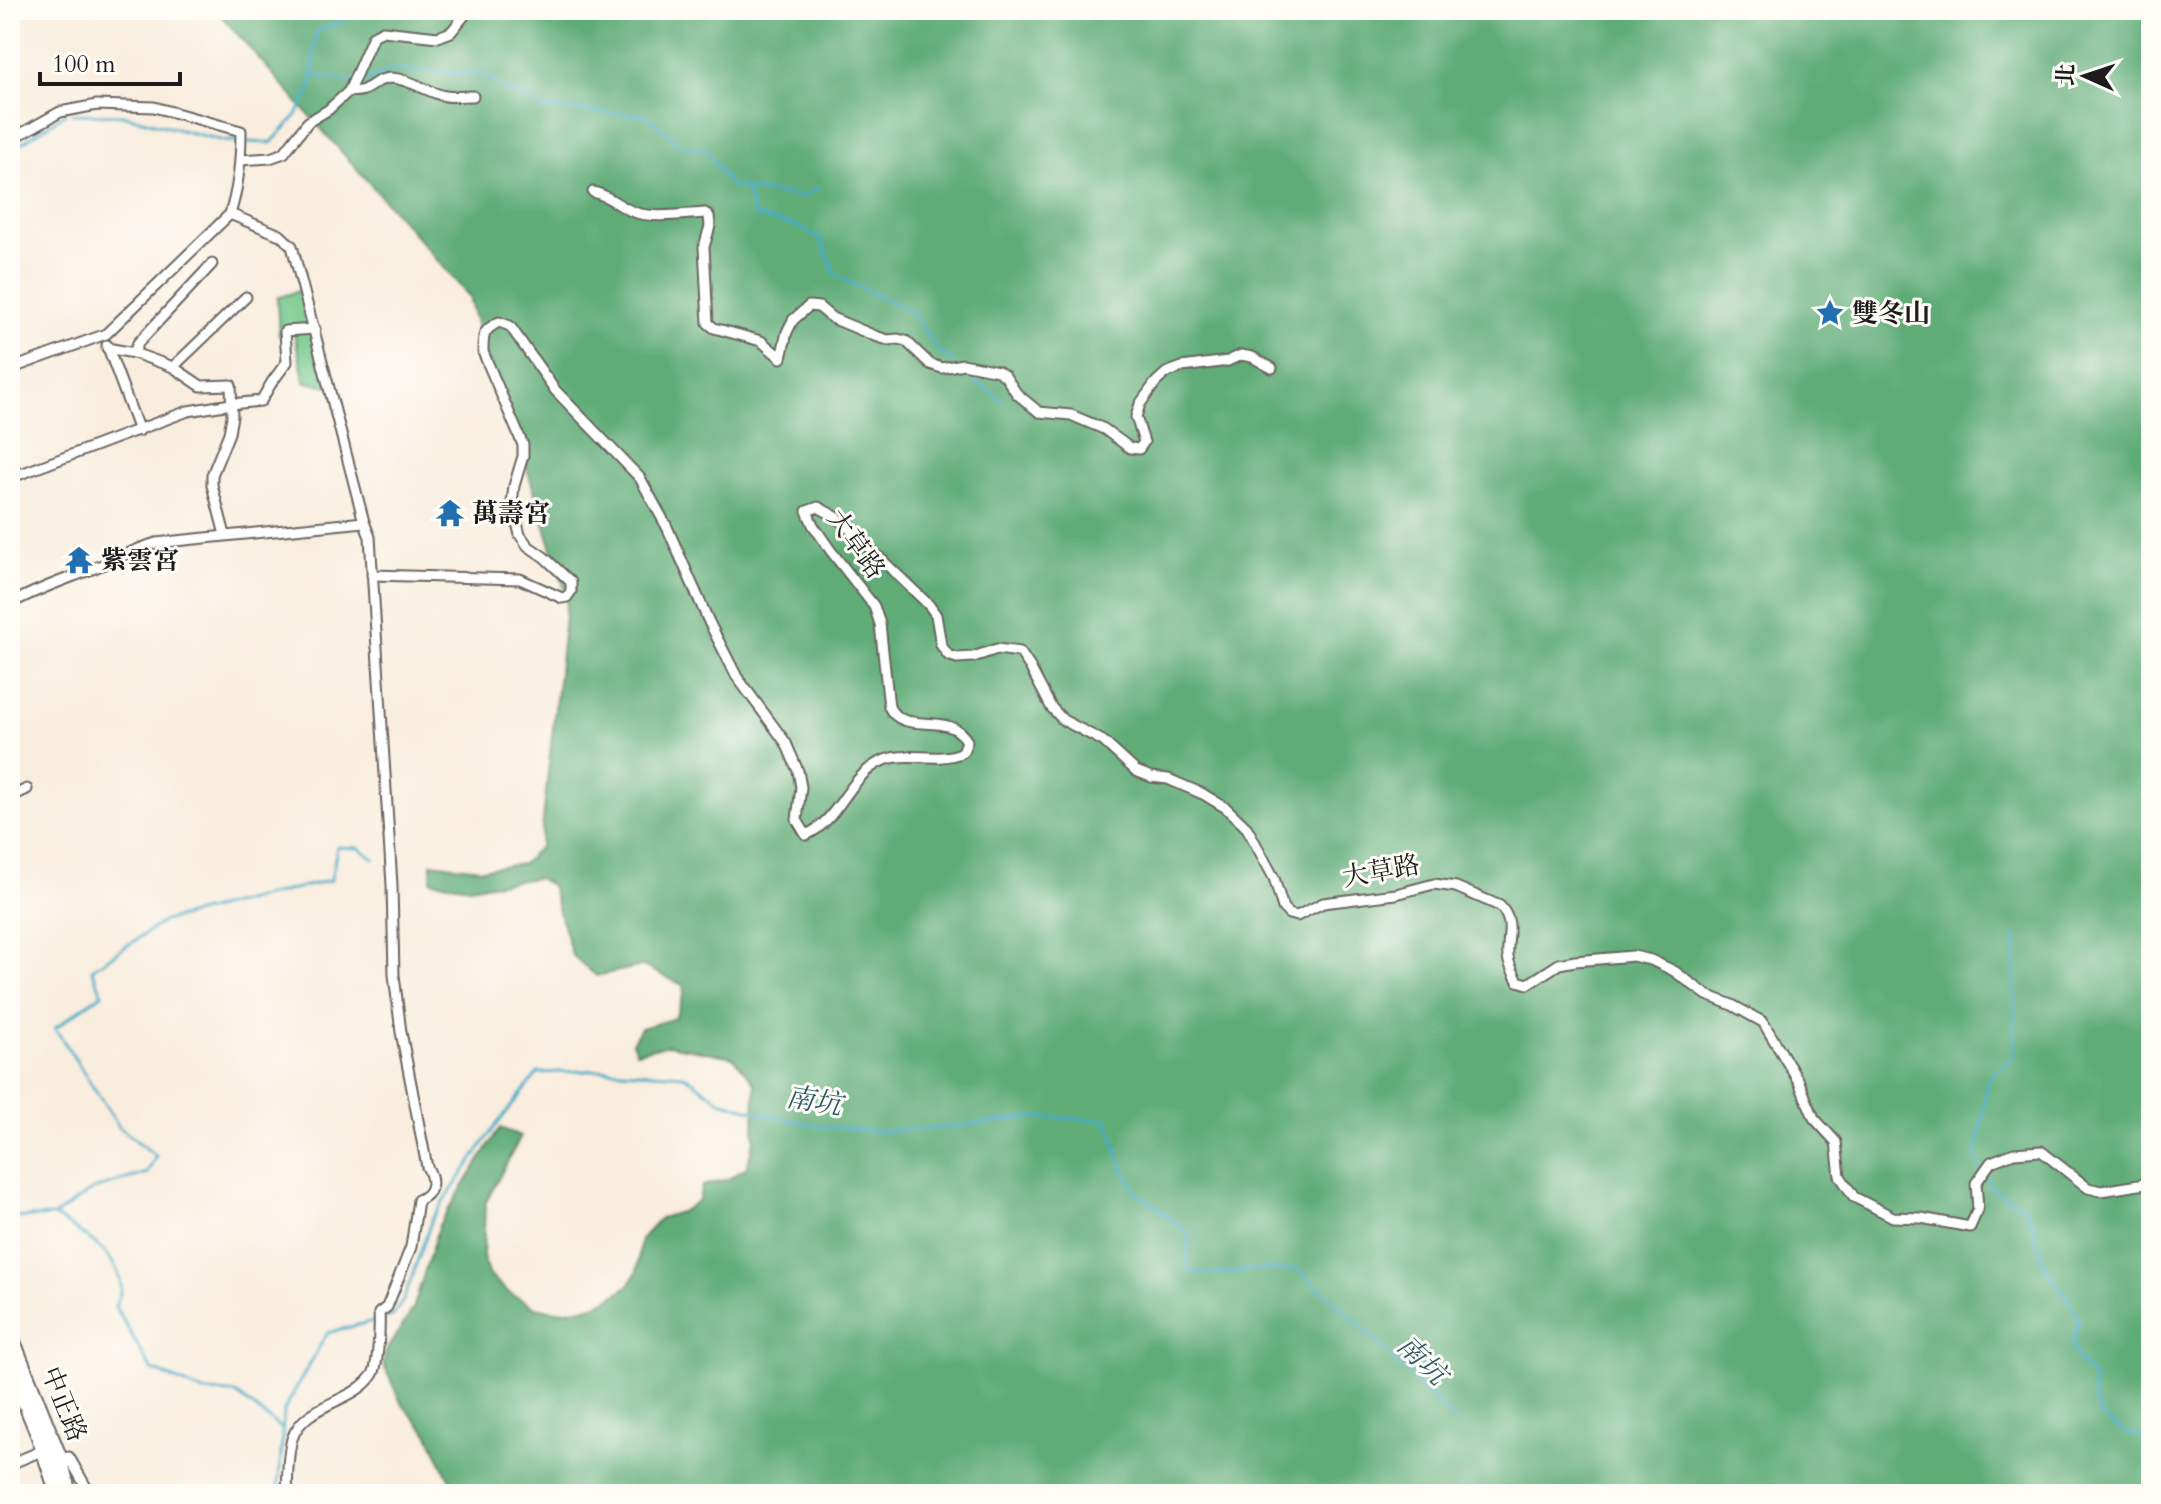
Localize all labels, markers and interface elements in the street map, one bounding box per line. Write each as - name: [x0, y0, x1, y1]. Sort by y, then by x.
- scale bar: [40, 36, 180, 86]
- north arrow: [2045, 36, 2125, 116]
- text: 100 m: [52, 48, 116, 81]
- text: 北: [2050, 63, 2082, 87]
- place label: 雙冬山: [1852, 296, 1930, 331]
- place icon: 雙冬山: [1815, 298, 1845, 328]
- place label: 萬壽宮: [472, 496, 550, 531]
- temple icon: 萬壽宮: [435, 498, 465, 528]
- street label: 大草路: [819, 502, 893, 586]
- place label: 紫雲宮: [101, 543, 179, 578]
- temple icon: 紫雲宮: [64, 545, 94, 575]
- street label: 大草路: [1340, 847, 1422, 895]
- water label: 南坑: [783, 1078, 849, 1125]
- water label: 南坑: [1389, 1327, 1458, 1396]
- street label: 中正路: [33, 1361, 95, 1447]

